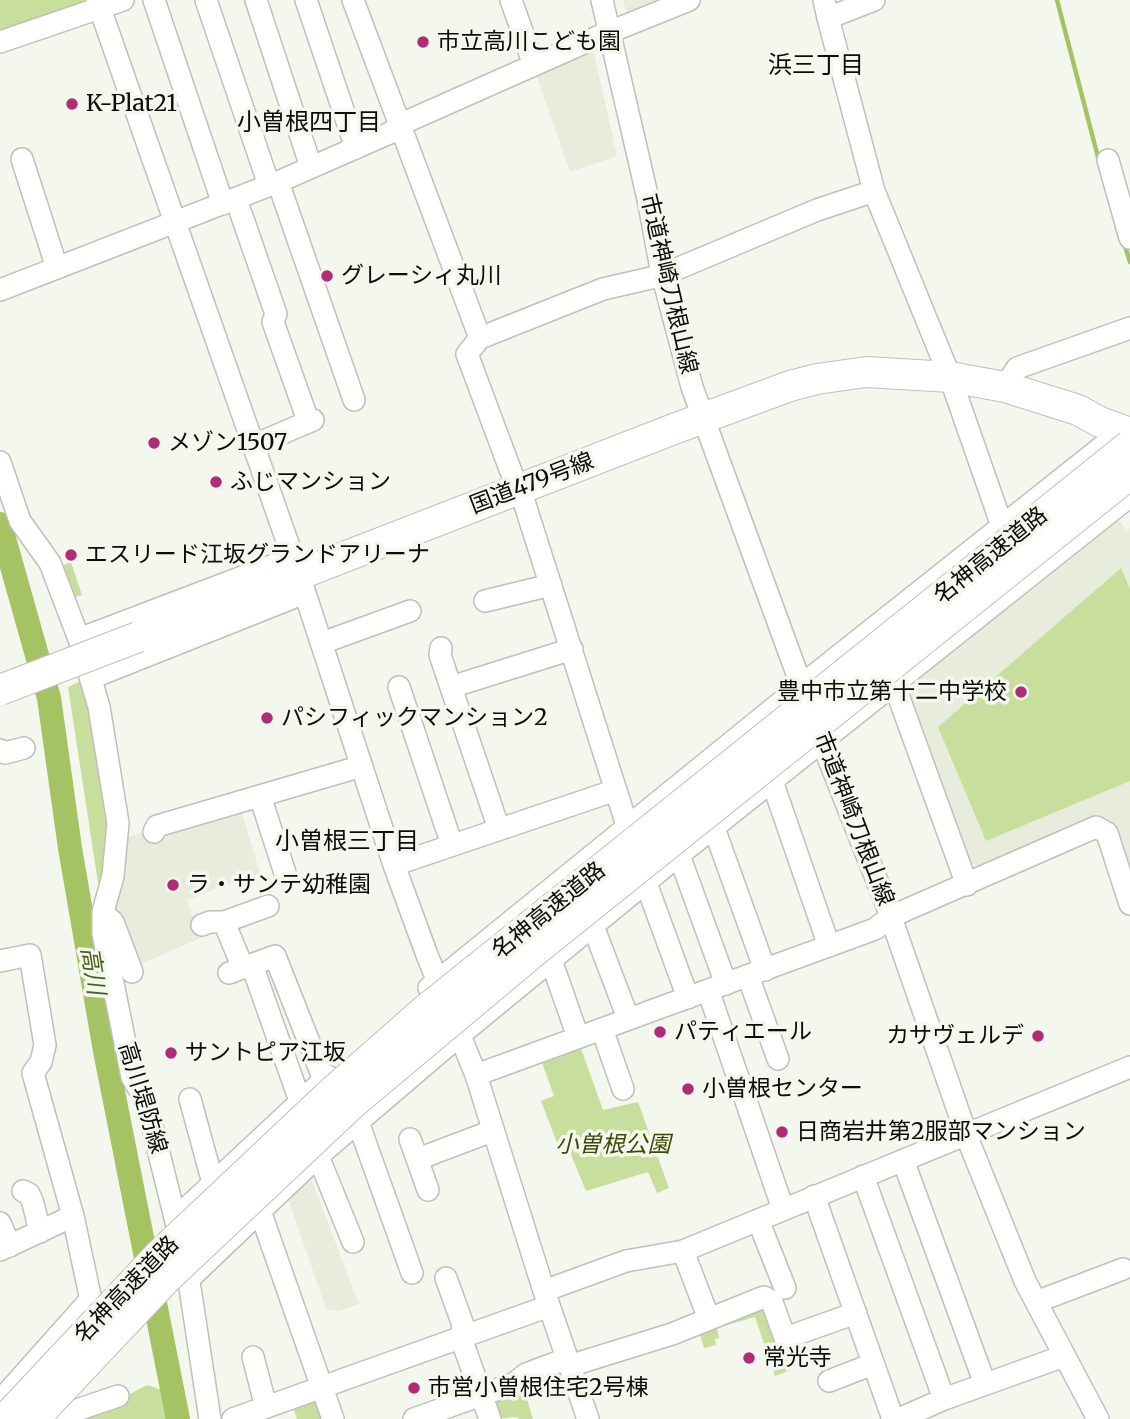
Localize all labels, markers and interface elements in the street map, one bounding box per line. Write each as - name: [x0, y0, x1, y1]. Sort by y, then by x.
- place label: 市立高川こども園: [437, 28, 621, 56]
- marker: 市立高川こども園: [415, 34, 431, 50]
- district label: 浜三丁目: [768, 52, 864, 80]
- place label: K-Plat21: [86, 90, 177, 118]
- marker: K-Plat21: [64, 96, 80, 112]
- district label: 小曽根四丁目: [237, 109, 381, 137]
- street label: 市道神崎刀根山線: [634, 191, 702, 377]
- place label: グレーシィ丸川: [341, 262, 502, 290]
- marker: グレーシィ丸川: [319, 268, 335, 284]
- place label: メゾン1507: [168, 429, 287, 457]
- marker: メゾン1507: [146, 435, 162, 451]
- street label: 国道479号線: [466, 448, 598, 520]
- place label: ふじマンション: [230, 468, 391, 496]
- marker: ふじマンション: [208, 474, 224, 490]
- street label: 名神高速道路: [929, 502, 1053, 610]
- place label: エスリード江坂グランドアリーナ: [85, 541, 430, 569]
- marker: エスリード江坂グランドアリーナ: [63, 547, 79, 563]
- place label: 豊中市立第十二中学校: [777, 678, 1007, 706]
- marker: 豊中市立第十二中学校: [1013, 684, 1029, 700]
- place label: パシフィックマンション2: [281, 704, 548, 732]
- marker: パシフィックマンション2: [259, 710, 275, 726]
- street label: 市道神崎刀根山線: [807, 728, 899, 910]
- district label: 小曽根三丁目: [275, 828, 419, 856]
- street label: 名神高速道路: [487, 857, 611, 965]
- place label: ラ・サンテ幼稚園: [187, 871, 371, 899]
- marker: ラ・サンテ幼稚園: [165, 877, 181, 893]
- water label: 高川: [74, 945, 110, 997]
- place label: パティエール: [674, 1018, 812, 1046]
- place label: カサヴェルデ: [886, 1022, 1024, 1050]
- marker: パティエール: [652, 1024, 668, 1040]
- marker: カサヴェルデ: [1030, 1028, 1046, 1044]
- street label: 高川堤防線: [112, 1039, 172, 1157]
- place label: サントピア江坂: [185, 1039, 346, 1067]
- marker: サントピア江坂: [163, 1045, 179, 1061]
- place label: 小曽根センター: [702, 1075, 863, 1103]
- marker: 小曽根センター: [680, 1081, 696, 1097]
- place label: 日商岩井第2服部マンション: [796, 1118, 1086, 1146]
- marker: 日商岩井第2服部マンション: [774, 1124, 790, 1140]
- park label: 小曽根公園: [556, 1131, 670, 1159]
- street label: 名神高速道路: [69, 1231, 185, 1349]
- place label: 常光寺: [763, 1344, 832, 1372]
- marker: 常光寺: [741, 1350, 757, 1366]
- place label: 市営小曽根住宅2号棟: [428, 1374, 649, 1402]
- marker: 市営小曽根住宅2号棟: [406, 1380, 422, 1396]

